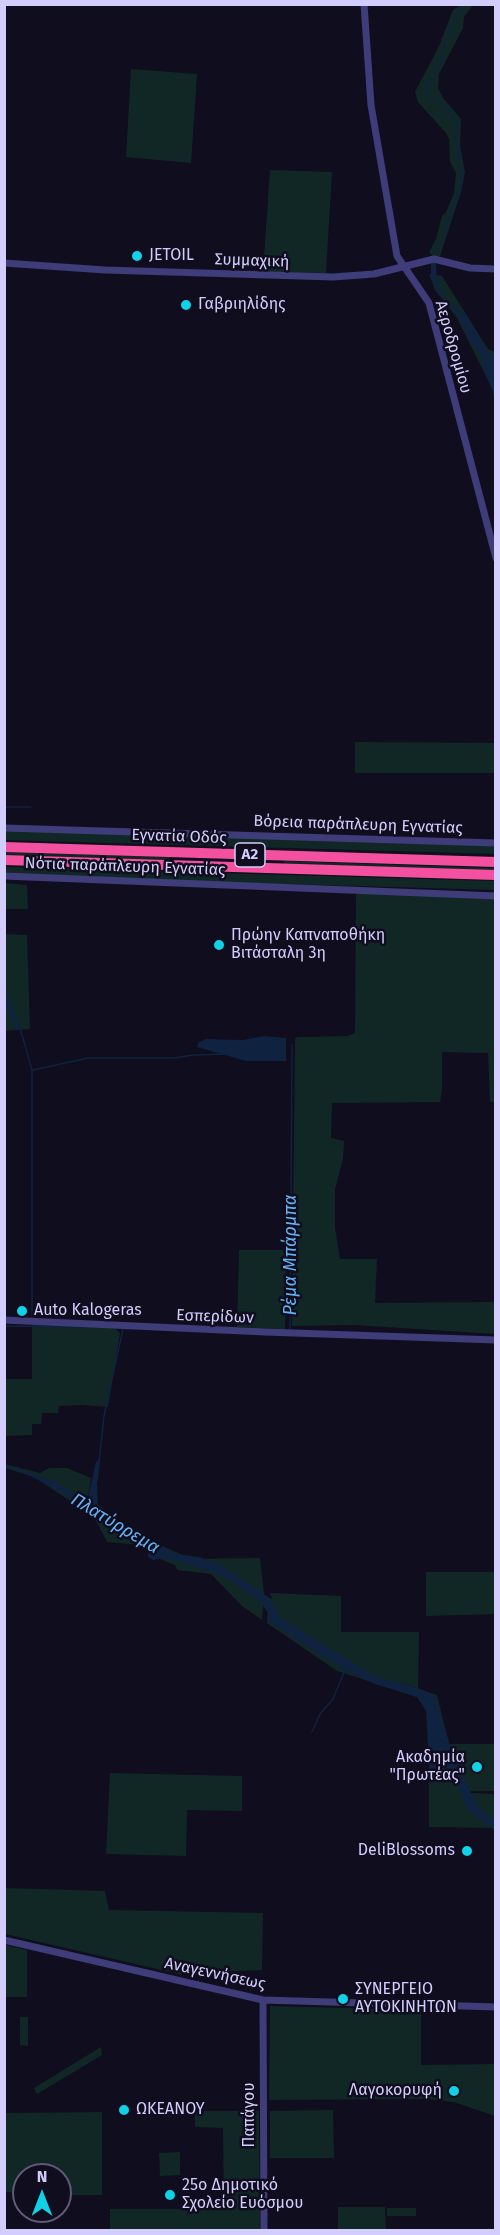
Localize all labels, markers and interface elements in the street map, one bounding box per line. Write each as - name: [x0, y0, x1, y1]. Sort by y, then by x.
- place label: JETOIL: [149, 246, 194, 266]
- marker: JETOIL: [130, 249, 144, 263]
- street label: Συμμαχική: [214, 250, 290, 272]
- place label: Γαβριηλίδης: [198, 295, 286, 315]
- marker: Γαβριηλίδης: [179, 298, 193, 312]
- street label: Αεροδρομίου: [431, 298, 475, 396]
- street label: Βόρεια παράπλευρη Εγνατίας: [253, 812, 463, 838]
- street label: Εγνατία Οδός: [131, 826, 227, 848]
- road number: Α2: [235, 843, 265, 867]
- street label: Νότια παράπλευρη Εγνατίας: [24, 854, 226, 880]
- place label: Πρώην Καπναποθήκη Βιτάσταλη 3η: [231, 926, 385, 964]
- marker: Πρώην Καπναποθήκη Βιτάσταλη 3η: [212, 938, 226, 952]
- water label: Ρέμα Μπάρμπα: [280, 1195, 302, 1315]
- place label: Auto Kalogeras: [34, 1301, 142, 1321]
- marker: Auto Kalogeras: [15, 1304, 29, 1318]
- street label: Εσπερίδων: [176, 1306, 254, 1328]
- water label: Πλατύρρεμα: [67, 1489, 163, 1559]
- place label: Ακαδημία "Πρωτέας": [389, 1748, 465, 1786]
- marker: Ακαδημία "Πρωτέας": [470, 1760, 484, 1774]
- place label: DeliBlossoms: [358, 1841, 455, 1861]
- marker: DeliBlossoms: [460, 1844, 474, 1858]
- street label: Αναγεννήσεως: [163, 1954, 267, 1994]
- place label: ΣΥΝΕΡΓΕΙΟ ΑΥΤΟΚΙΝΗΤΩΝ: [355, 1980, 457, 2018]
- marker: ΣΥΝΕΡΓΕΙΟ ΑΥΤΟΚΙΝΗΤΩΝ: [336, 1992, 350, 2006]
- place label: Λαγοκορυφή: [349, 2081, 442, 2101]
- street label: Παπάγου: [240, 2082, 260, 2148]
- marker: Λαγοκορυφή: [447, 2084, 461, 2098]
- place label: ΩΚΕΑΝΟΥ: [136, 2100, 205, 2120]
- marker: ΩΚΕΑΝΟΥ: [117, 2103, 131, 2117]
- north arrow: [12, 2163, 72, 2223]
- text: N: [37, 2167, 47, 2186]
- place label: 25ο Δημοτικό Σχολείο Ευόσμου: [182, 2176, 303, 2214]
- marker: 25ο Δημοτικό Σχολείο Ευόσμου: [163, 2188, 177, 2202]

